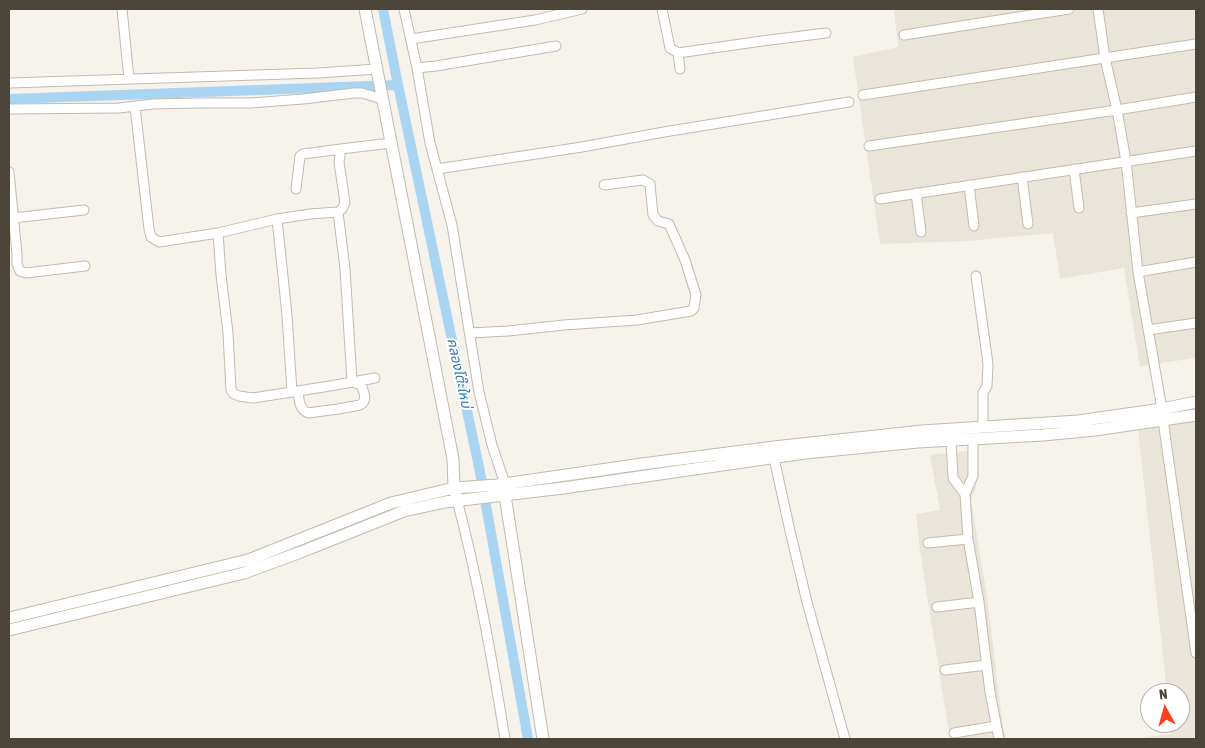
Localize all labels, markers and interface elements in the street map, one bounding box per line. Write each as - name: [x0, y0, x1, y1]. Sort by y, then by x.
- water label: คลองโต๊ะใหม่: [443, 337, 475, 409]
- north arrow: [1140, 683, 1190, 733]
- text: N: [1158, 686, 1168, 703]

